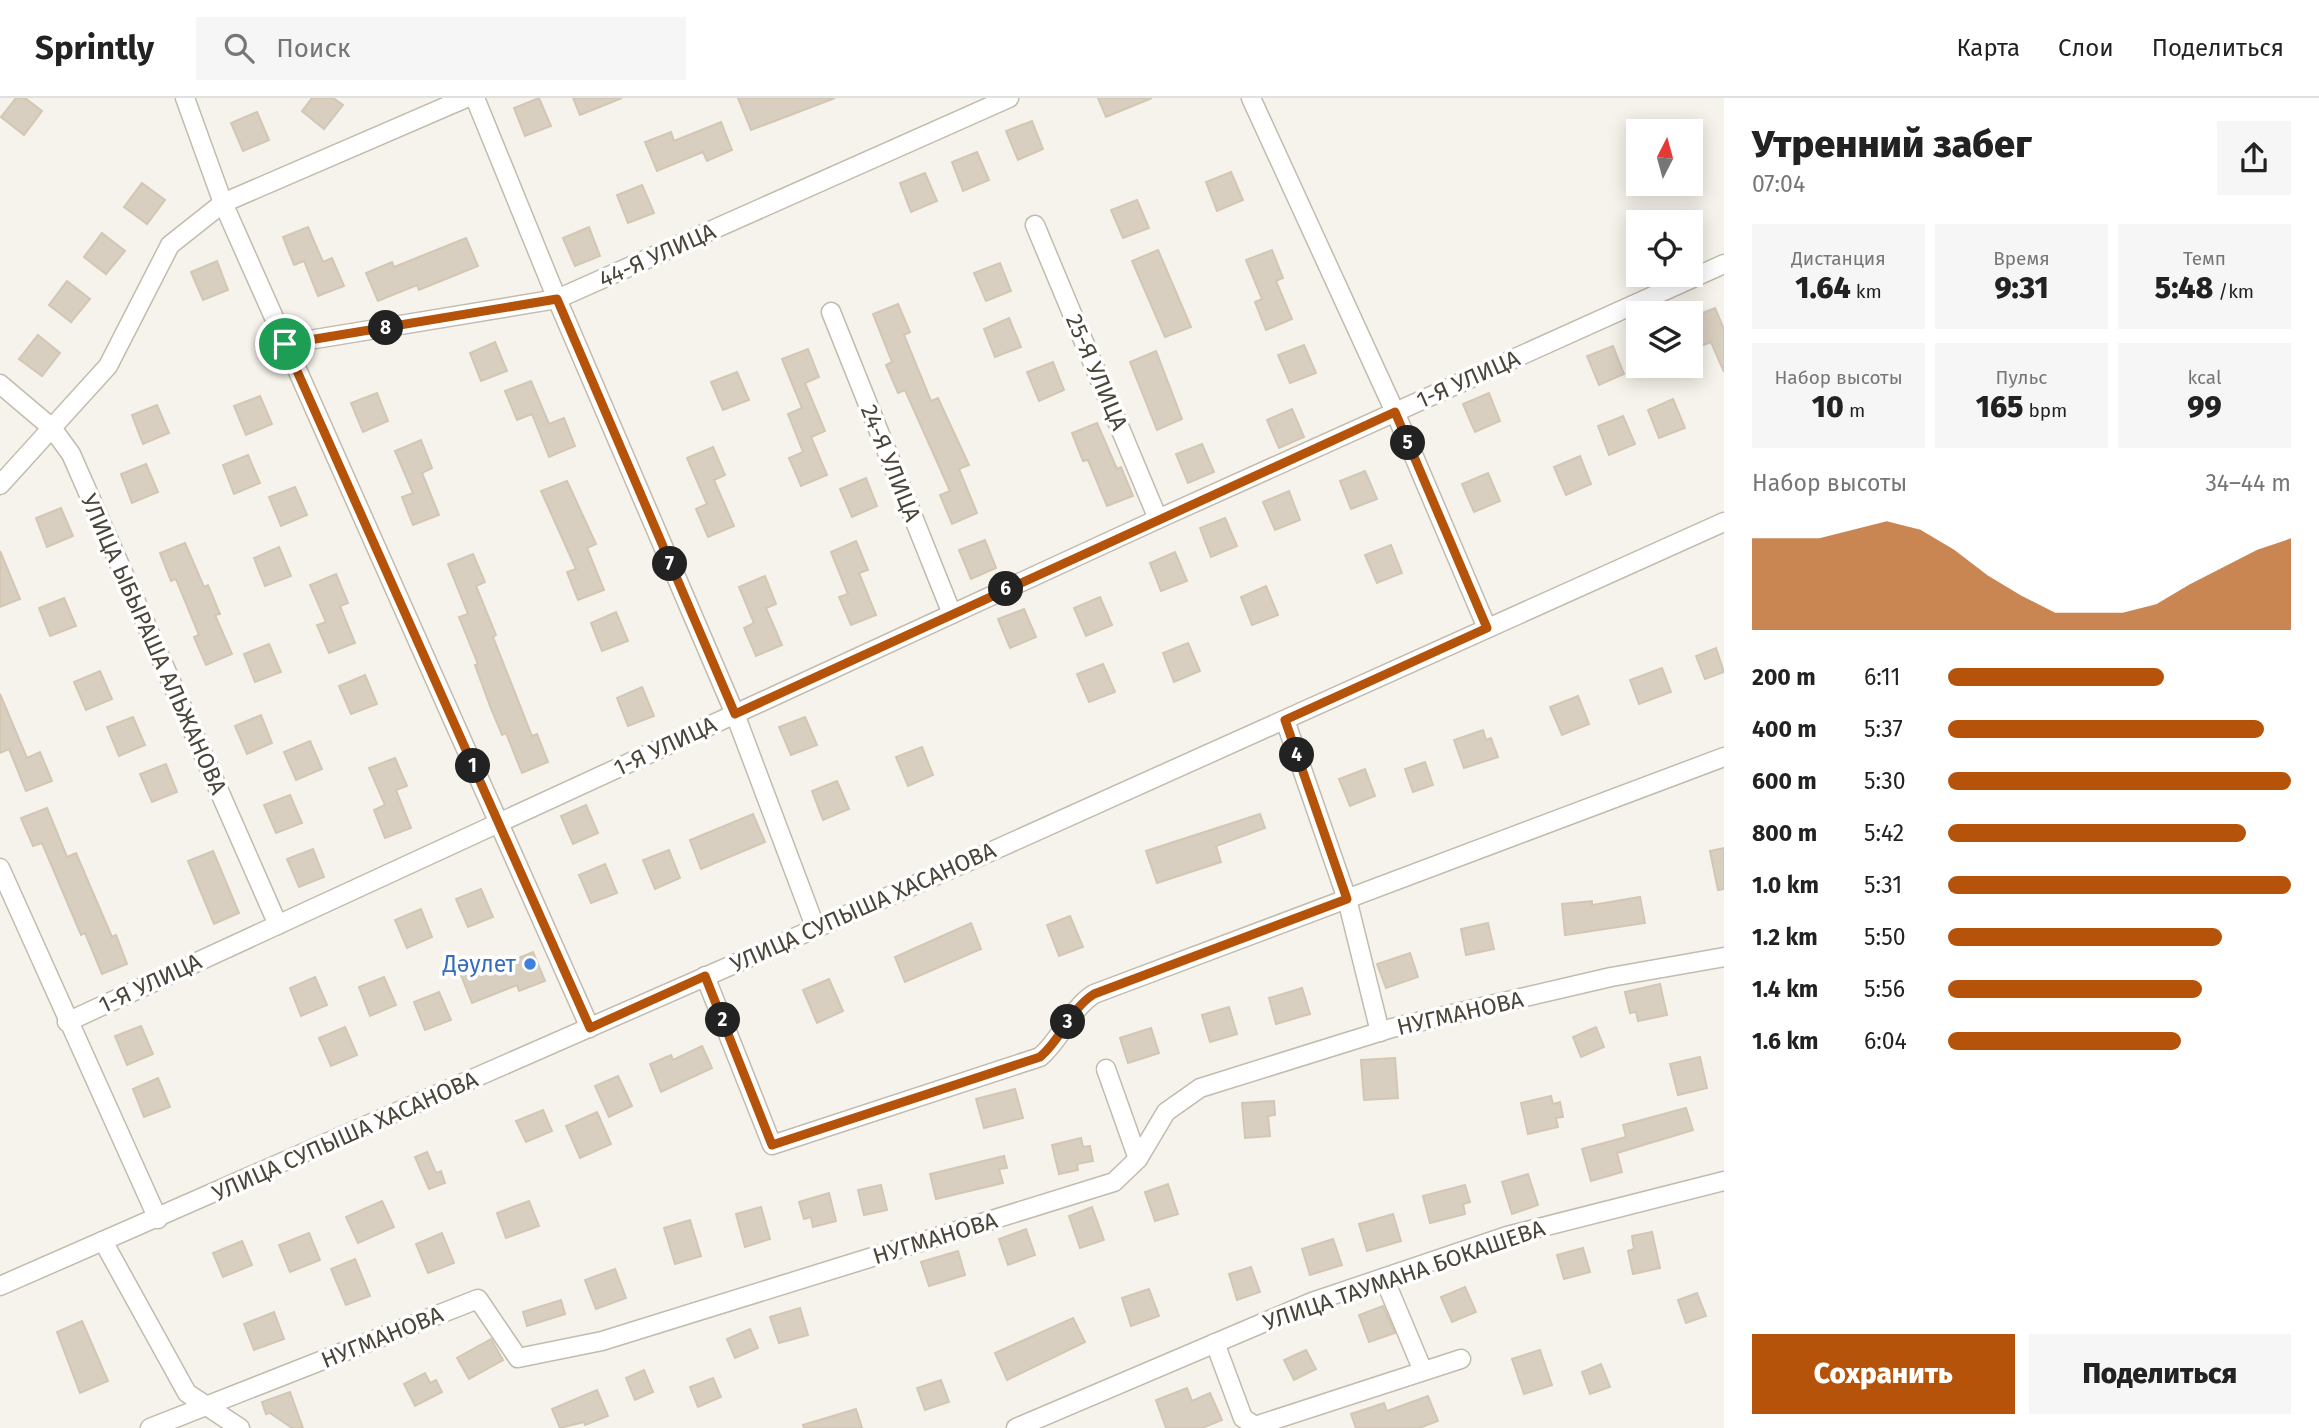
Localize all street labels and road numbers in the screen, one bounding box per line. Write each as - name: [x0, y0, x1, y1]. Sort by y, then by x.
- street label: 44-Я УЛИЦА: [594, 217, 720, 293]
- street label: 25-Я УЛИЦА: [1060, 310, 1134, 435]
- street label: 1-Я УЛИЦА: [1412, 343, 1525, 414]
- street label: 24-Я УЛИЦА: [855, 401, 927, 526]
- street label: УЛИЦА ЫБЫРАША АЛЬЖАНОВА: [75, 490, 233, 799]
- street label: 1-Я УЛИЦА: [609, 710, 722, 782]
- street label: УЛИЦА СУПЫША ХАСАНОВА: [726, 835, 1001, 978]
- street label: 1-Я УЛИЦА: [94, 947, 207, 1019]
- street label: НУГМАНОВА: [1394, 985, 1527, 1041]
- street label: УЛИЦА СУПЫША ХАСАНОВА: [208, 1064, 483, 1207]
- street label: НУГМАНОВА: [869, 1206, 1001, 1270]
- street label: УЛИЦА ТАУМАНА БОКАШЕВА: [1260, 1213, 1549, 1336]
- street label: НУГМАНОВА: [317, 1300, 448, 1374]

